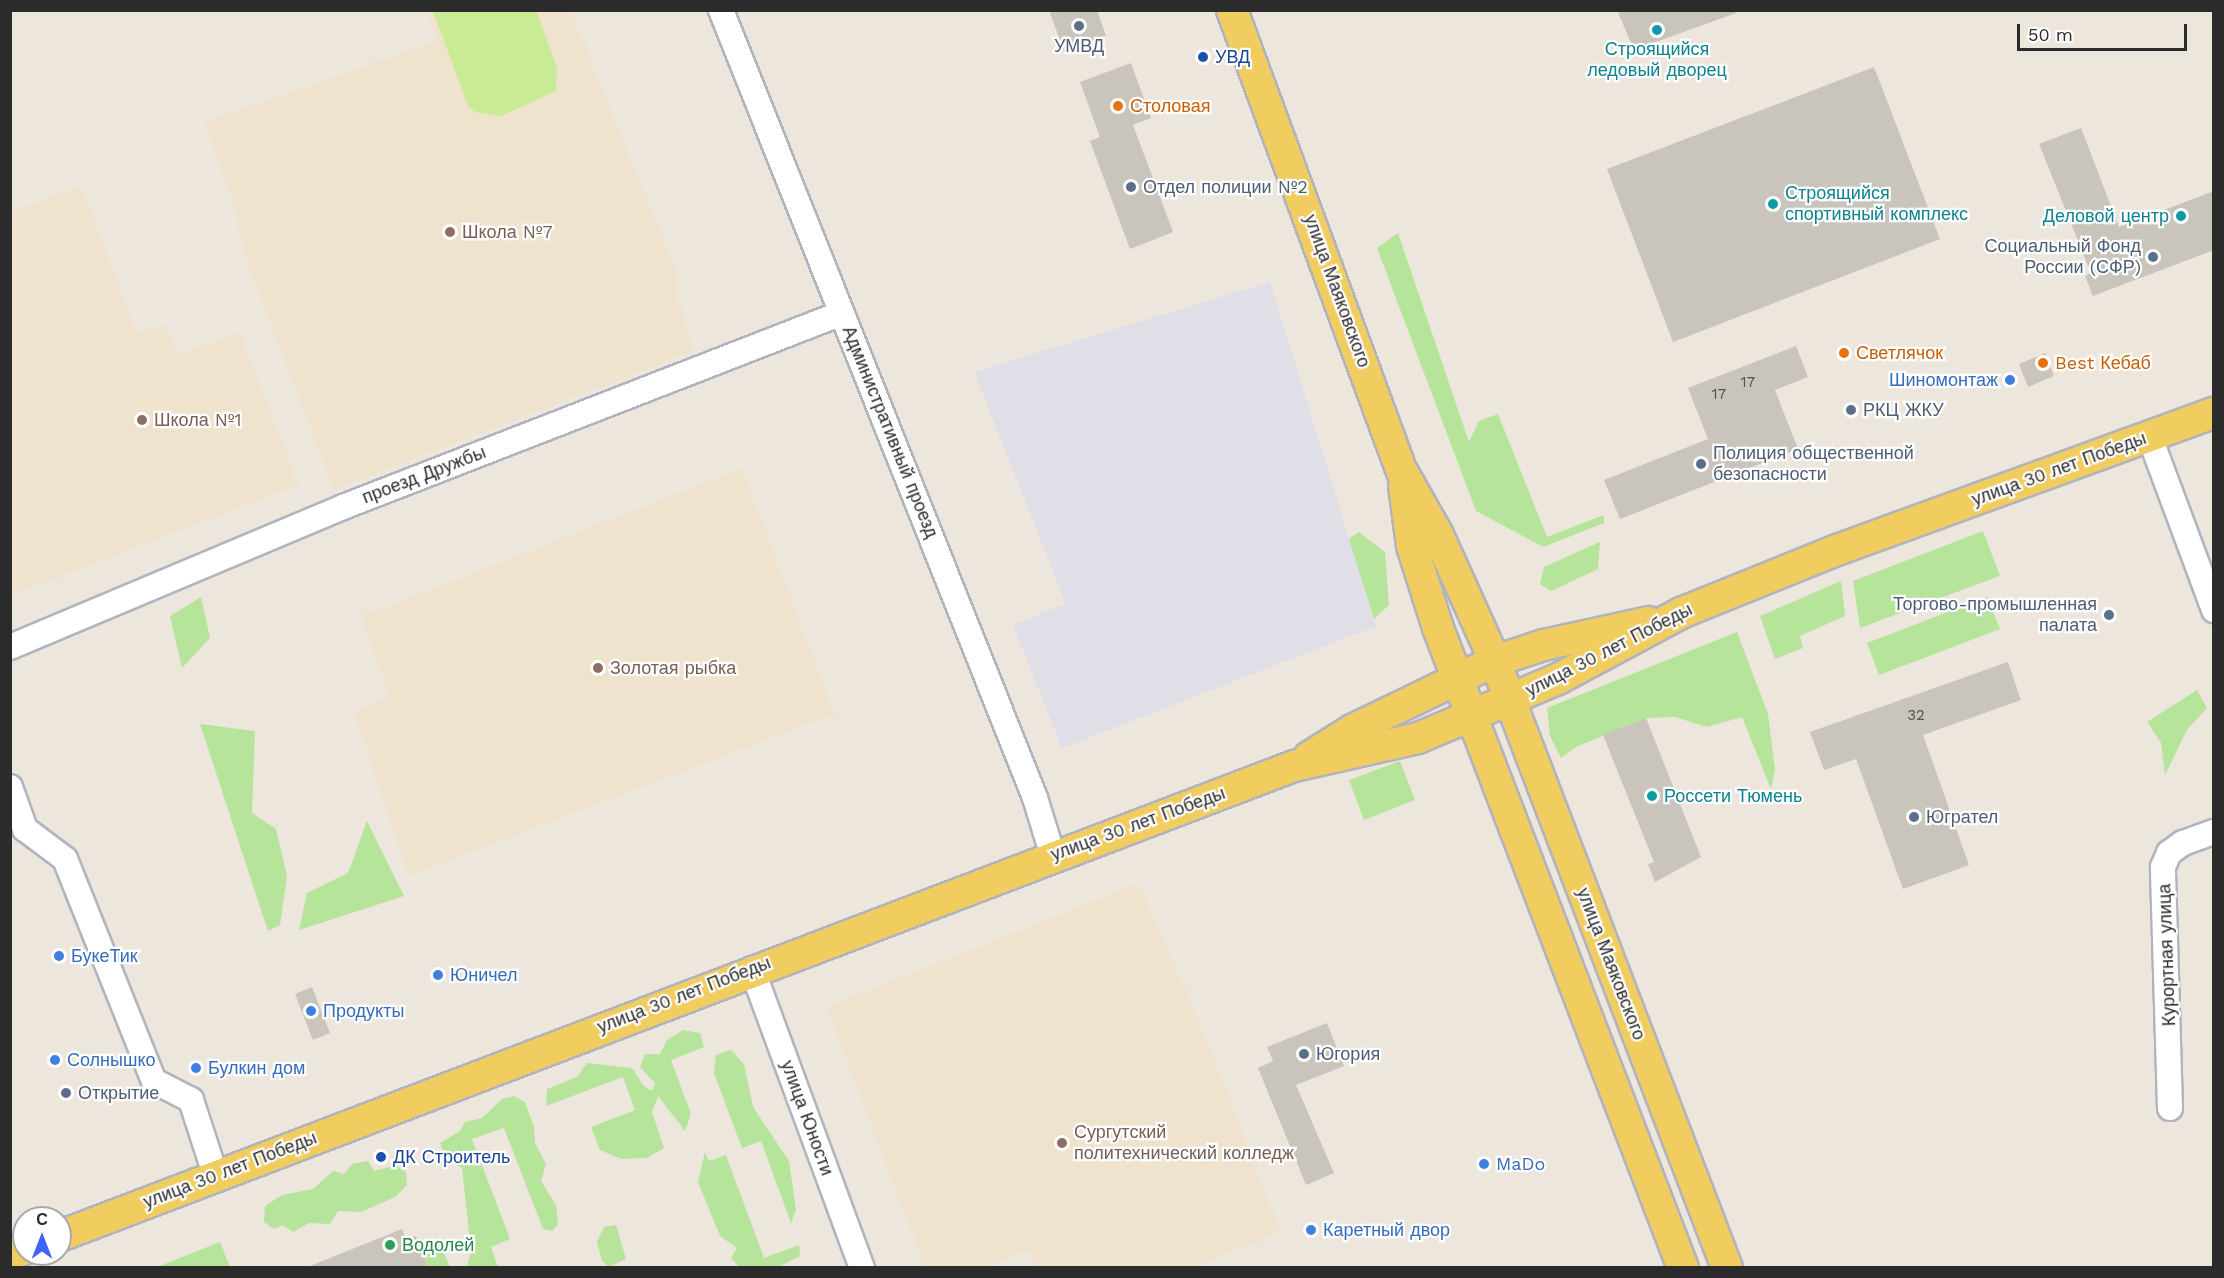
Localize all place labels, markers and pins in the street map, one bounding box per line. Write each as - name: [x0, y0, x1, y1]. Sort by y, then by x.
- marker: УМВД: [1072, 19, 1086, 33]
- marker: Строящийся ледовый дворец: [1650, 23, 1664, 37]
- place label: УМВД: [1054, 35, 1104, 57]
- place label: Строящийся ледовый дворец: [1587, 39, 1727, 82]
- place label: УВД: [1215, 46, 1250, 68]
- marker: УВД: [1196, 50, 1210, 64]
- place label: Столовая: [1130, 95, 1210, 117]
- marker: Столовая: [1111, 99, 1125, 113]
- place label: Отдел полиции №2: [1143, 176, 1308, 198]
- marker: Отдел полиции №2: [1124, 180, 1138, 194]
- place label: Строящийся спортивный комплекс: [1785, 183, 1968, 226]
- marker: Строящийся спортивный комплекс: [1766, 197, 1780, 211]
- place label: Деловой центр: [2043, 205, 2169, 227]
- marker: Деловой центр: [2174, 209, 2188, 223]
- place label: Школа №7: [462, 221, 553, 243]
- marker: Школа №7: [443, 225, 457, 239]
- place label: Социальный Фонд России (СФР): [1985, 236, 2141, 278]
- marker: Социальный Фонд России (СФР): [2146, 250, 2160, 264]
- place label: Светлячок: [1856, 342, 1943, 364]
- marker: Светлячок: [1837, 346, 1851, 360]
- place label: Best Кебаб: [2055, 352, 2151, 374]
- marker: Best Кебаб: [2036, 356, 2050, 370]
- place label: Шиномонтаж: [1889, 369, 1998, 391]
- marker: Шиномонтаж: [2003, 373, 2017, 387]
- place label: РКЦ ЖКУ: [1863, 399, 1944, 421]
- marker: РКЦ ЖКУ: [1844, 403, 1858, 417]
- place label: Школа №1: [154, 409, 242, 431]
- marker: Школа №1: [135, 413, 149, 427]
- place label: Полиция общественной безопасности: [1713, 443, 1914, 486]
- marker: Полиция общественной безопасности: [1694, 457, 1708, 471]
- place label: Торгово-промышленная палата: [1893, 594, 2097, 636]
- marker: Торгово-промышленная палата: [2102, 608, 2116, 622]
- place label: Золотая рыбка: [610, 657, 736, 679]
- marker: Золотая рыбка: [591, 661, 605, 675]
- place label: Россети Тюмень: [1664, 785, 1802, 807]
- marker: Россети Тюмень: [1645, 789, 1659, 803]
- place label: Югрател: [1926, 806, 1998, 828]
- marker: Югрател: [1907, 810, 1921, 824]
- place label: БукеТик: [71, 945, 138, 967]
- marker: БукеТик: [52, 949, 66, 963]
- place label: Юничел: [450, 964, 517, 986]
- marker: Юничел: [431, 968, 445, 982]
- place label: Продукты: [323, 1000, 404, 1022]
- marker: Продукты: [304, 1004, 318, 1018]
- place label: Югория: [1316, 1043, 1380, 1065]
- marker: Югория: [1297, 1047, 1311, 1061]
- place label: Солнышко: [67, 1049, 156, 1071]
- marker: Солнышко: [48, 1053, 62, 1067]
- place label: Булкин дом: [208, 1057, 305, 1079]
- marker: Булкин дом: [189, 1061, 203, 1075]
- place label: Открытие: [78, 1082, 159, 1104]
- marker: Открытие: [59, 1086, 73, 1100]
- place label: Сургутский политехнический колледж: [1074, 1122, 1294, 1164]
- marker: Сургутский политехнический колледж: [1055, 1136, 1069, 1150]
- place label: ДК Строитель: [393, 1146, 510, 1168]
- marker: ДК Строитель: [374, 1150, 388, 1164]
- place label: MaDo: [1496, 1153, 1545, 1175]
- marker: MaDo: [1477, 1157, 1491, 1171]
- place label: Каретный двор: [1323, 1219, 1450, 1241]
- marker: Каретный двор: [1304, 1223, 1318, 1237]
- place label: Водолей: [402, 1234, 474, 1256]
- marker: Водолей: [383, 1238, 397, 1252]

